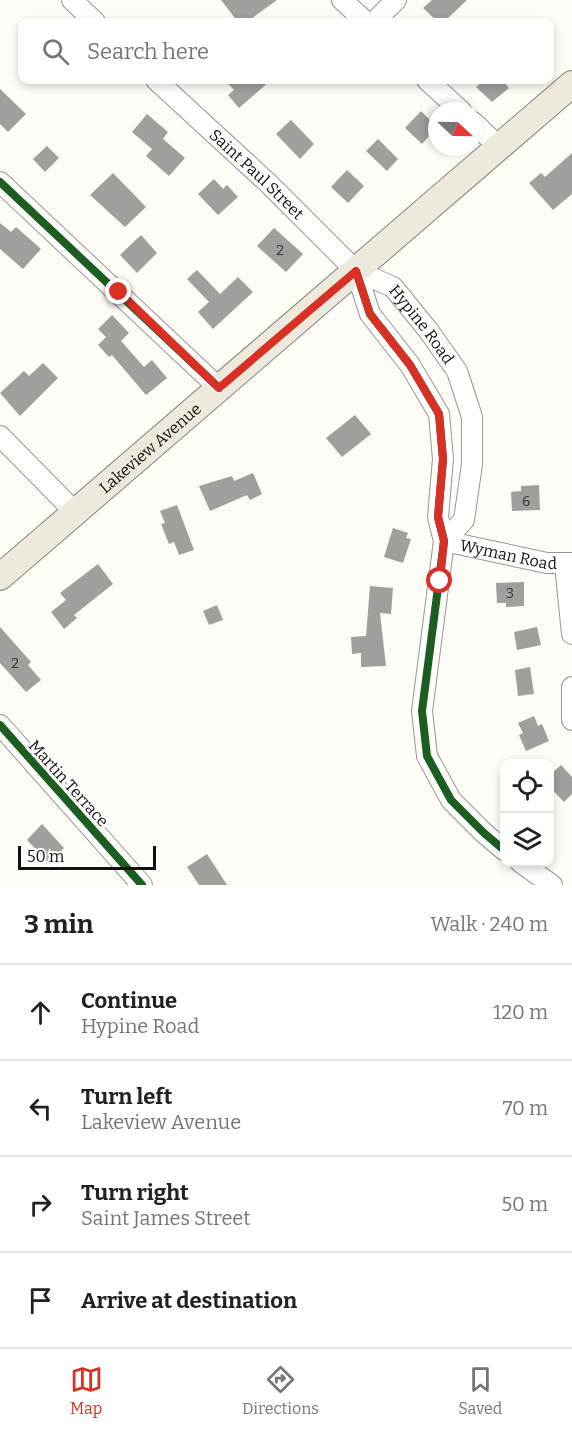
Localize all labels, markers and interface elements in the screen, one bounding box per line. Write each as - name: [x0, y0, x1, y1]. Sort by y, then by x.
- search box: [18, 18, 554, 84]
- icon: search: [39, 35, 72, 68]
- text: Search here: [87, 38, 209, 65]
- north arrow: [428, 102, 482, 156]
- street label: Saint Paul Street: [206, 125, 308, 224]
- house number: 2: [276, 242, 284, 259]
- route end: [105, 278, 131, 304]
- street label: Hypine Road: [385, 281, 458, 368]
- street label: Lakeview Avenue: [96, 399, 205, 497]
- house number: 6: [522, 493, 530, 510]
- street label: Wyman Road: [458, 536, 558, 573]
- route start: [426, 567, 452, 593]
- house number: 3: [506, 585, 514, 602]
- house number: 2: [11, 655, 19, 672]
- street label: Martin Terrace: [25, 736, 112, 831]
- map controls: [500, 759, 554, 867]
- button: locate: [500, 759, 554, 813]
- button: layers: [500, 813, 554, 867]
- scale bar: [18, 843, 156, 870]
- text: 50 m: [27, 847, 64, 866]
- text: 3 min: [24, 909, 93, 940]
- text: Walk · 240 m: [430, 912, 548, 936]
- text: Continue: [81, 987, 177, 1014]
- icon: ahead: [24, 996, 57, 1029]
- text: 120 m: [493, 1000, 548, 1024]
- text: Hypine Road: [81, 1014, 199, 1038]
- text: Turn left: [81, 1083, 173, 1110]
- icon: left: [24, 1092, 57, 1125]
- text: 70 m: [502, 1096, 548, 1120]
- text: Lakeview Avenue: [81, 1110, 241, 1134]
- text: Turn right: [81, 1179, 189, 1206]
- icon: right: [24, 1188, 57, 1221]
- text: 50 m: [501, 1192, 548, 1216]
- text: Saint James Street: [81, 1206, 251, 1230]
- icon: arrive: [24, 1284, 57, 1317]
- text: Arrive at destination: [81, 1287, 297, 1314]
- tab: Map: [70, 1363, 103, 1418]
- tab: Directions: [242, 1363, 319, 1418]
- tab: Saved: [458, 1363, 502, 1418]

